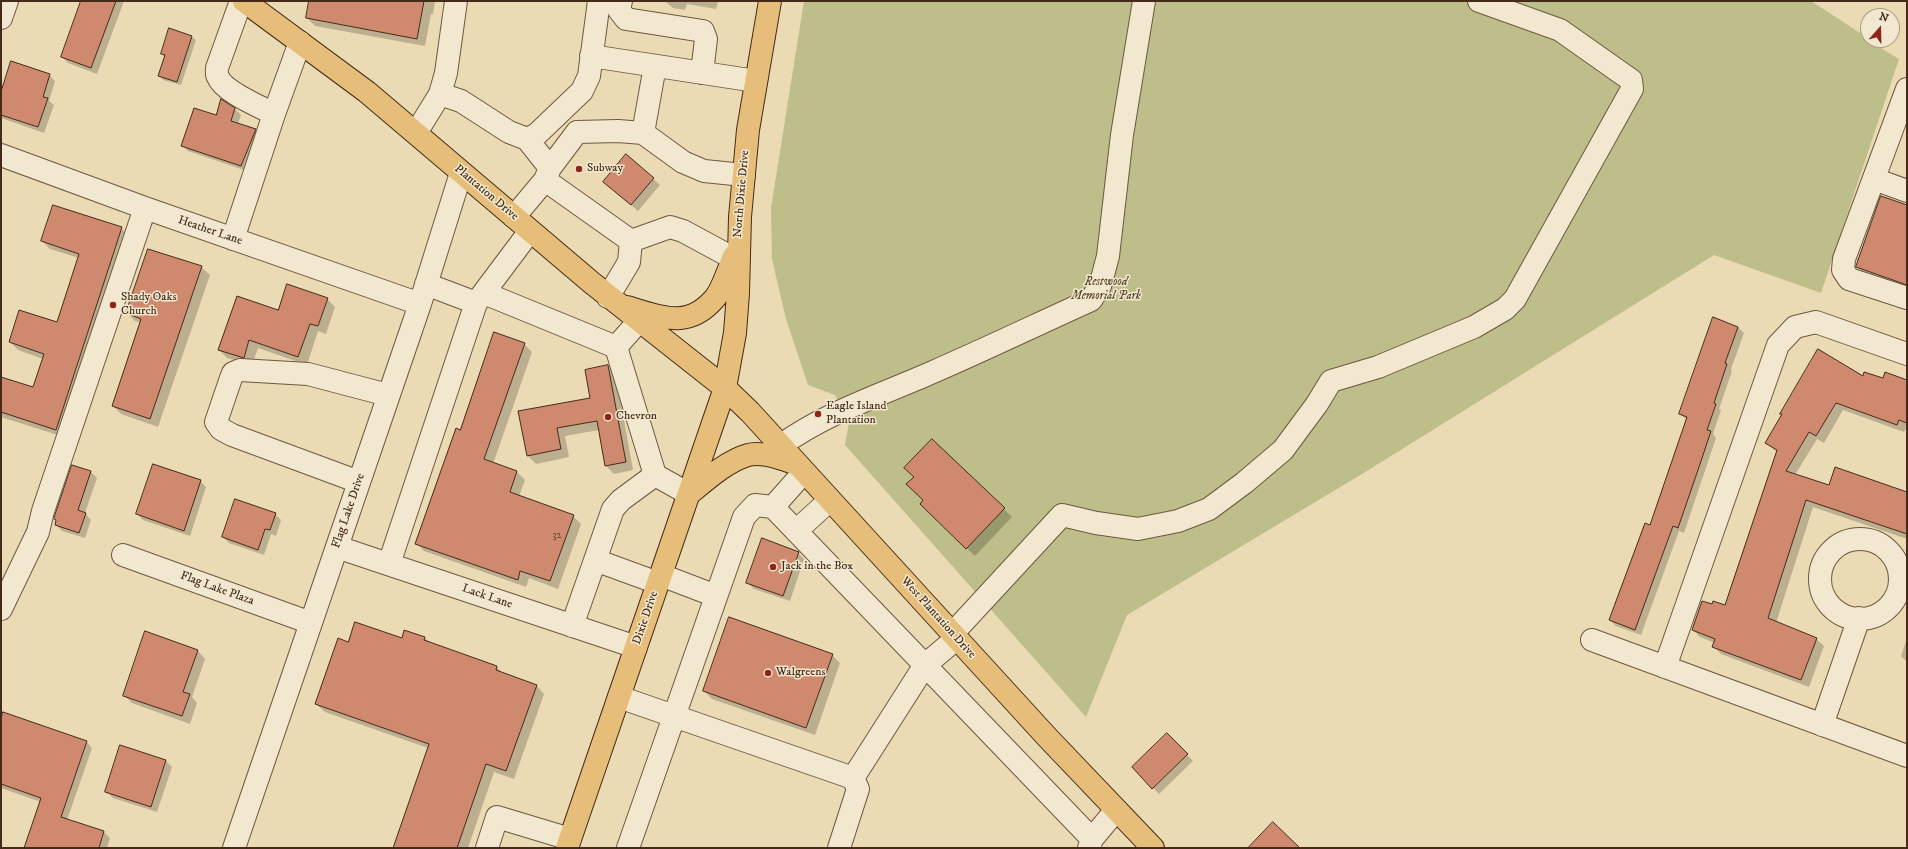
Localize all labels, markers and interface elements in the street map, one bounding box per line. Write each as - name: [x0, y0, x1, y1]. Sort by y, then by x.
- north arrow: [1860, 8, 1900, 48]
- text: N: [1877, 10, 1890, 26]
- street label: North Dixie Drive: [731, 150, 753, 238]
- street label: Plantation Drive: [451, 162, 521, 224]
- place label: Subway: [587, 162, 623, 176]
- marker: Subway: [574, 164, 584, 174]
- street label: Heather Lane: [176, 213, 244, 249]
- park label: Restwood Memorial Park: [1071, 276, 1141, 304]
- place label: Shady Oaks Church: [121, 291, 176, 319]
- marker: Shady Oaks Church: [108, 300, 118, 310]
- place label: Eagle Island Plantation: [826, 400, 886, 428]
- marker: Eagle Island Plantation: [813, 409, 823, 419]
- place label: Chevron: [616, 410, 657, 424]
- marker: Chevron: [603, 412, 613, 422]
- street label: Flag Lake Drive: [329, 472, 369, 550]
- house number: 32: [553, 530, 561, 542]
- place label: Jack in the Box: [781, 560, 853, 574]
- marker: Jack in the Box: [768, 562, 778, 572]
- street label: Flag Lake Plaza: [178, 569, 256, 609]
- street label: West Plantation Drive: [898, 574, 978, 662]
- street label: Lack Lane: [460, 582, 514, 612]
- street label: Dixie Drive: [630, 590, 662, 646]
- place label: Walgreens: [776, 666, 826, 680]
- marker: Walgreens: [763, 668, 773, 678]

